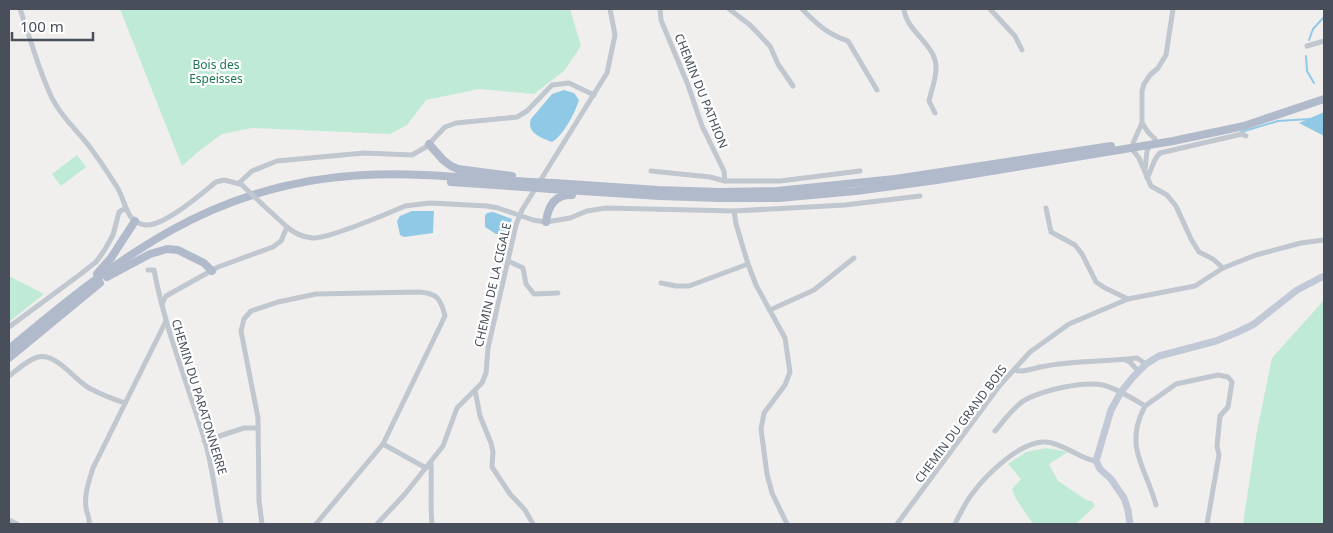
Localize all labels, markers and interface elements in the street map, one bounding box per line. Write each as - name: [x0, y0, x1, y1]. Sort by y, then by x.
- scale bar: [12, 10, 94, 42]
- text: 100 m: [20, 16, 64, 36]
- street label: CHEMIN DU PATHION: [671, 31, 732, 151]
- park label: Bois des Espeisses: [189, 56, 243, 87]
- street label: CHEMIN DE LA CIGALE: [470, 221, 515, 349]
- street label: CHEMIN DU PARATONNERRE: [168, 317, 231, 477]
- street label: CHEMIN DU GRAND BOIS: [911, 361, 1011, 486]

